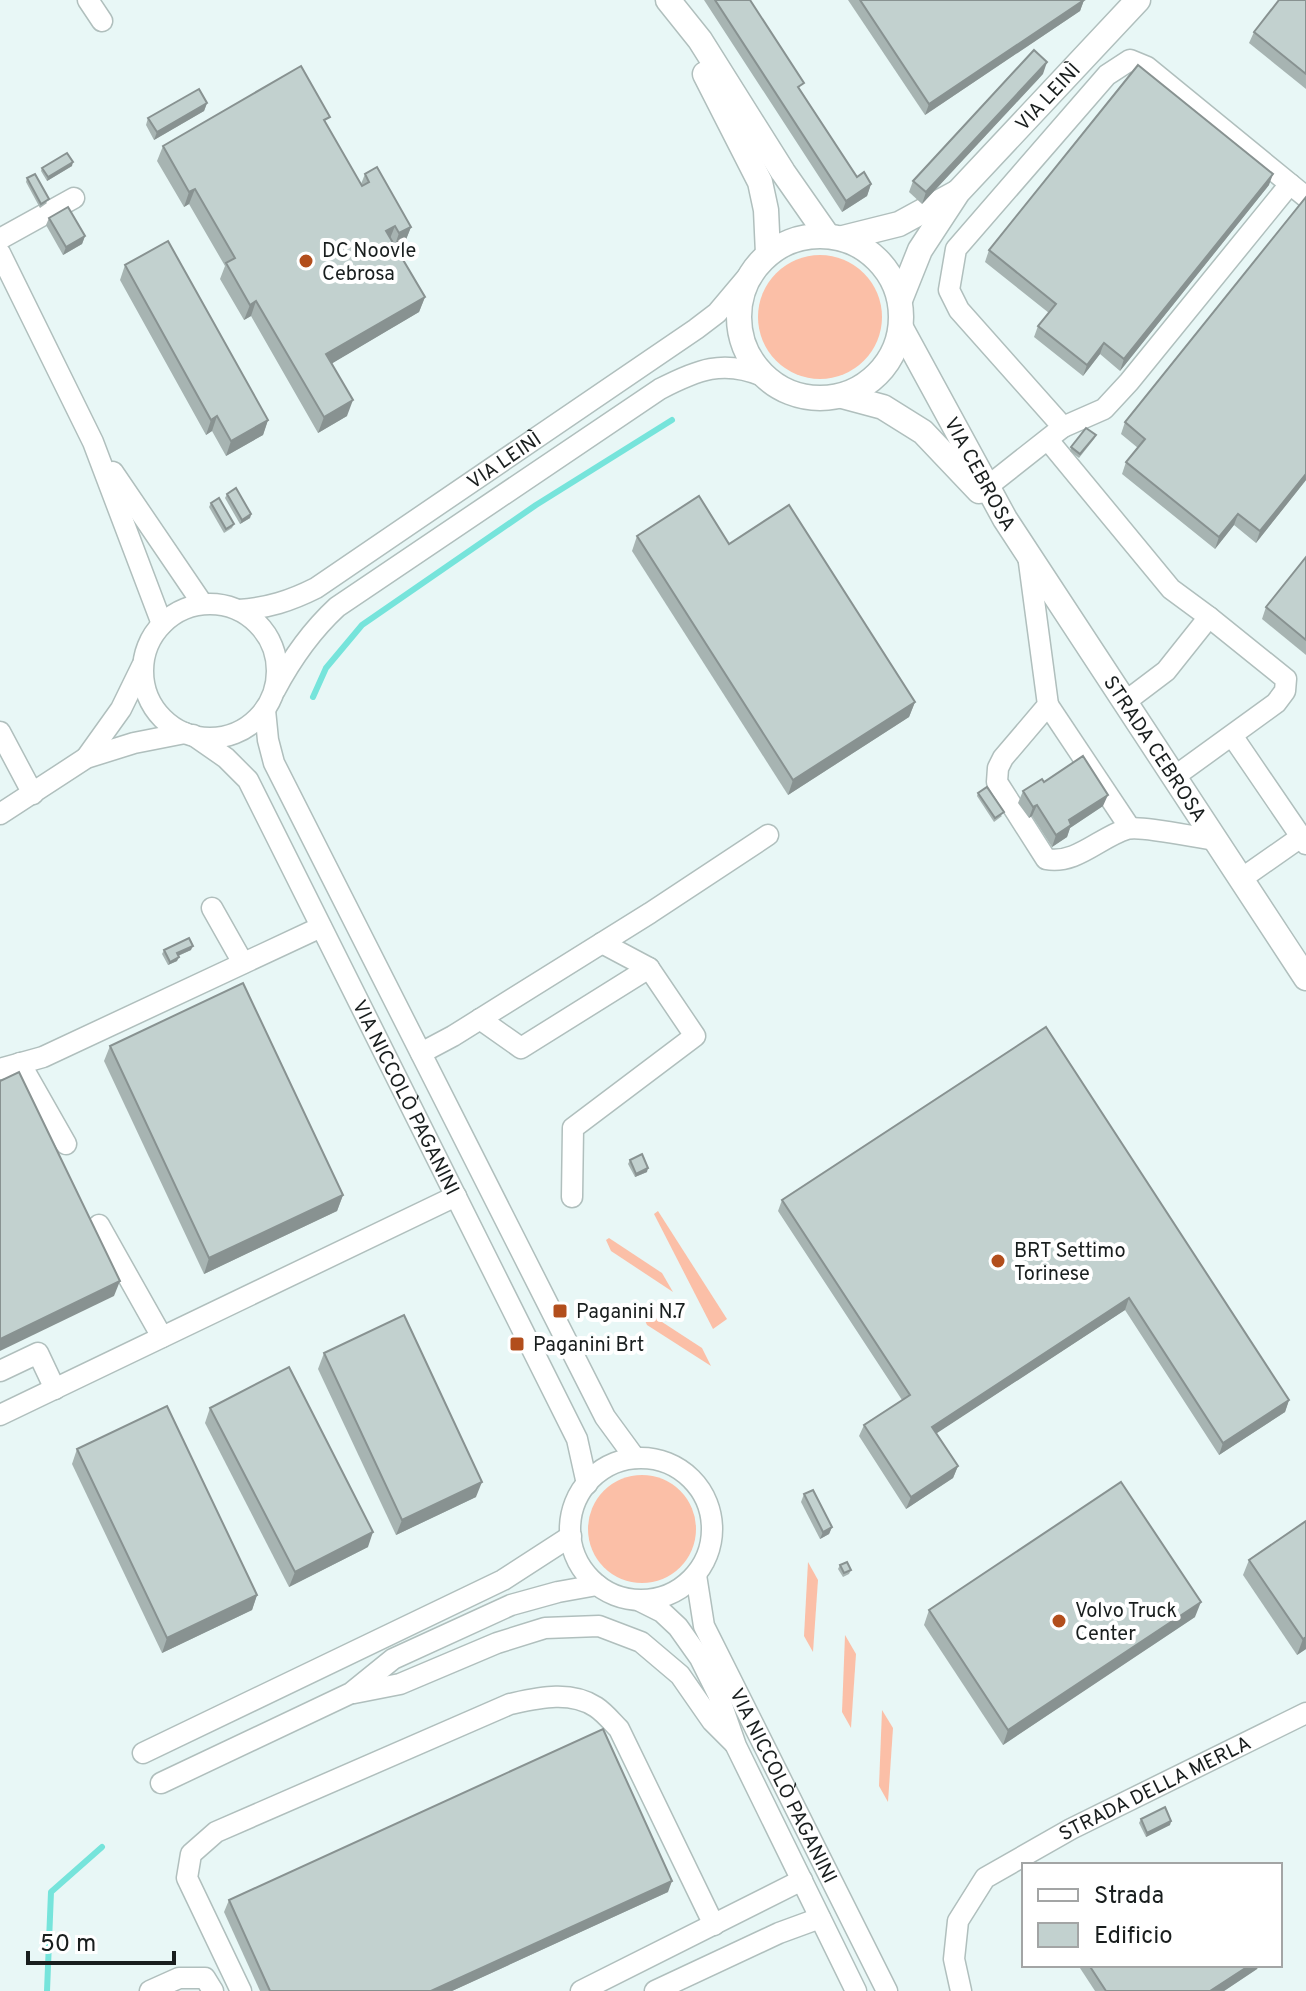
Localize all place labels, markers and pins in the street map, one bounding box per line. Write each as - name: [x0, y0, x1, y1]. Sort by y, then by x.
- place label: DC Noovle Cebrosa: [322, 239, 416, 288]
- marker: DC Noovle Cebrosa: [297, 252, 315, 270]
- place label: BRT Settimo Torinese: [1014, 1239, 1126, 1288]
- marker: BRT Settimo Torinese: [989, 1252, 1007, 1270]
- place label: Paganini N.7: [576, 1300, 686, 1326]
- marker: Paganini N.7: [551, 1302, 569, 1320]
- place label: Paganini Brt: [533, 1333, 644, 1359]
- marker: Paganini Brt: [508, 1335, 526, 1353]
- place label: Volvo Truck Center: [1075, 1599, 1177, 1648]
- marker: Volvo Truck Center: [1050, 1612, 1068, 1630]

